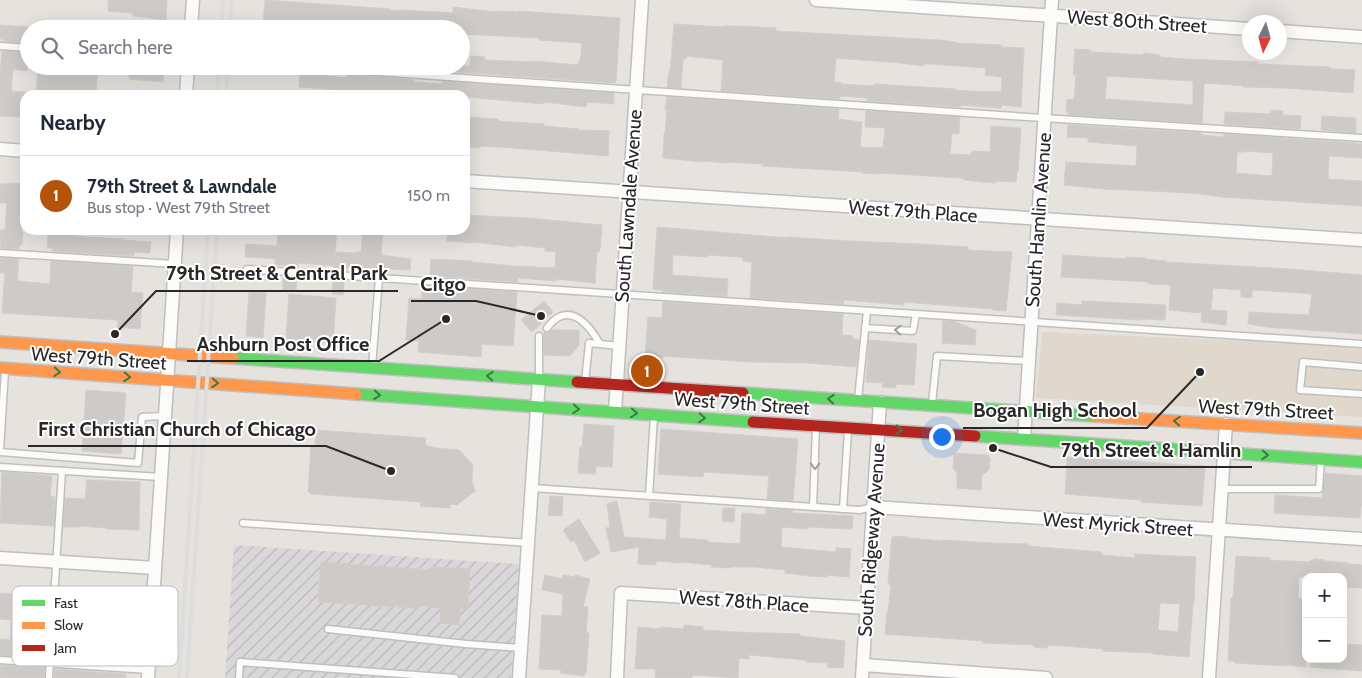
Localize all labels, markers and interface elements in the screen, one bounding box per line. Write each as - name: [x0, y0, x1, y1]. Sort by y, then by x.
- street label: West 80th Street: [1066, 5, 1208, 38]
- north arrow: [1242, 15, 1287, 60]
- search box: [20, 20, 470, 75]
- icon: search: [38, 34, 66, 62]
- text: Search here: [78, 36, 172, 59]
- street label: South Lawndale Avenue: [610, 108, 647, 303]
- text: Nearby: [40, 110, 106, 135]
- street label: South Hamlin Avenue: [1021, 132, 1056, 308]
- text: 79th Street & Lawndale: [87, 175, 277, 198]
- text: 1: [53, 186, 59, 205]
- text: 150 m: [407, 186, 450, 205]
- street label: West 79th Place: [848, 196, 979, 228]
- text: Bus stop · West 79th Street: [87, 198, 270, 217]
- callout: 79th Street & Central Park: [156, 256, 398, 291]
- text: 79th Street & Central Park: [166, 261, 388, 285]
- callout: Citgo: [411, 266, 476, 301]
- text: Citgo: [420, 272, 466, 296]
- one-way arrow: [893, 324, 901, 335]
- callout: Ashburn Post Office: [187, 326, 379, 361]
- text: Ashburn Post Office: [197, 332, 369, 356]
- street label: West 79th Street: [30, 342, 168, 375]
- pin: 1: [631, 352, 663, 390]
- one-way arrow: [53, 366, 61, 377]
- one-way arrow: [123, 371, 131, 382]
- one-way arrow: [486, 371, 494, 382]
- one-way arrow: [212, 378, 220, 389]
- street label: West 79th Street: [673, 387, 811, 420]
- one-way arrow: [374, 389, 382, 400]
- one-way arrow: [827, 393, 835, 404]
- callout: Bogan High School: [963, 393, 1147, 428]
- street label: West 79th Street: [1198, 394, 1335, 425]
- text: Bogan High School: [973, 398, 1137, 422]
- one-way arrow: [572, 404, 580, 415]
- one-way arrow: [631, 408, 639, 419]
- callout: First Christian Church of Chicago: [28, 411, 326, 446]
- one-way arrow: [699, 412, 707, 423]
- one-way arrow: [1173, 416, 1181, 427]
- text: First Christian Church of Chicago: [38, 417, 316, 441]
- your location: [929, 424, 955, 450]
- one-way arrow: [896, 425, 904, 436]
- callout: 79th Street & Hamlin: [1051, 432, 1252, 467]
- text: 79th Street & Hamlin: [1061, 438, 1241, 462]
- street label: South Ridgeway Avenue: [853, 442, 890, 638]
- one-way arrow: [1261, 450, 1269, 461]
- one-way arrow: [809, 462, 820, 470]
- street label: West Myrick Street: [1042, 508, 1194, 541]
- map controls: [1302, 573, 1347, 663]
- button: +: [1302, 573, 1347, 618]
- street label: West 78th Place: [678, 585, 810, 618]
- legend: [12, 586, 178, 666]
- text: Fast: [54, 594, 78, 612]
- text: Slow: [54, 616, 83, 634]
- button: −: [1302, 618, 1347, 663]
- text: Jam: [53, 639, 76, 657]

